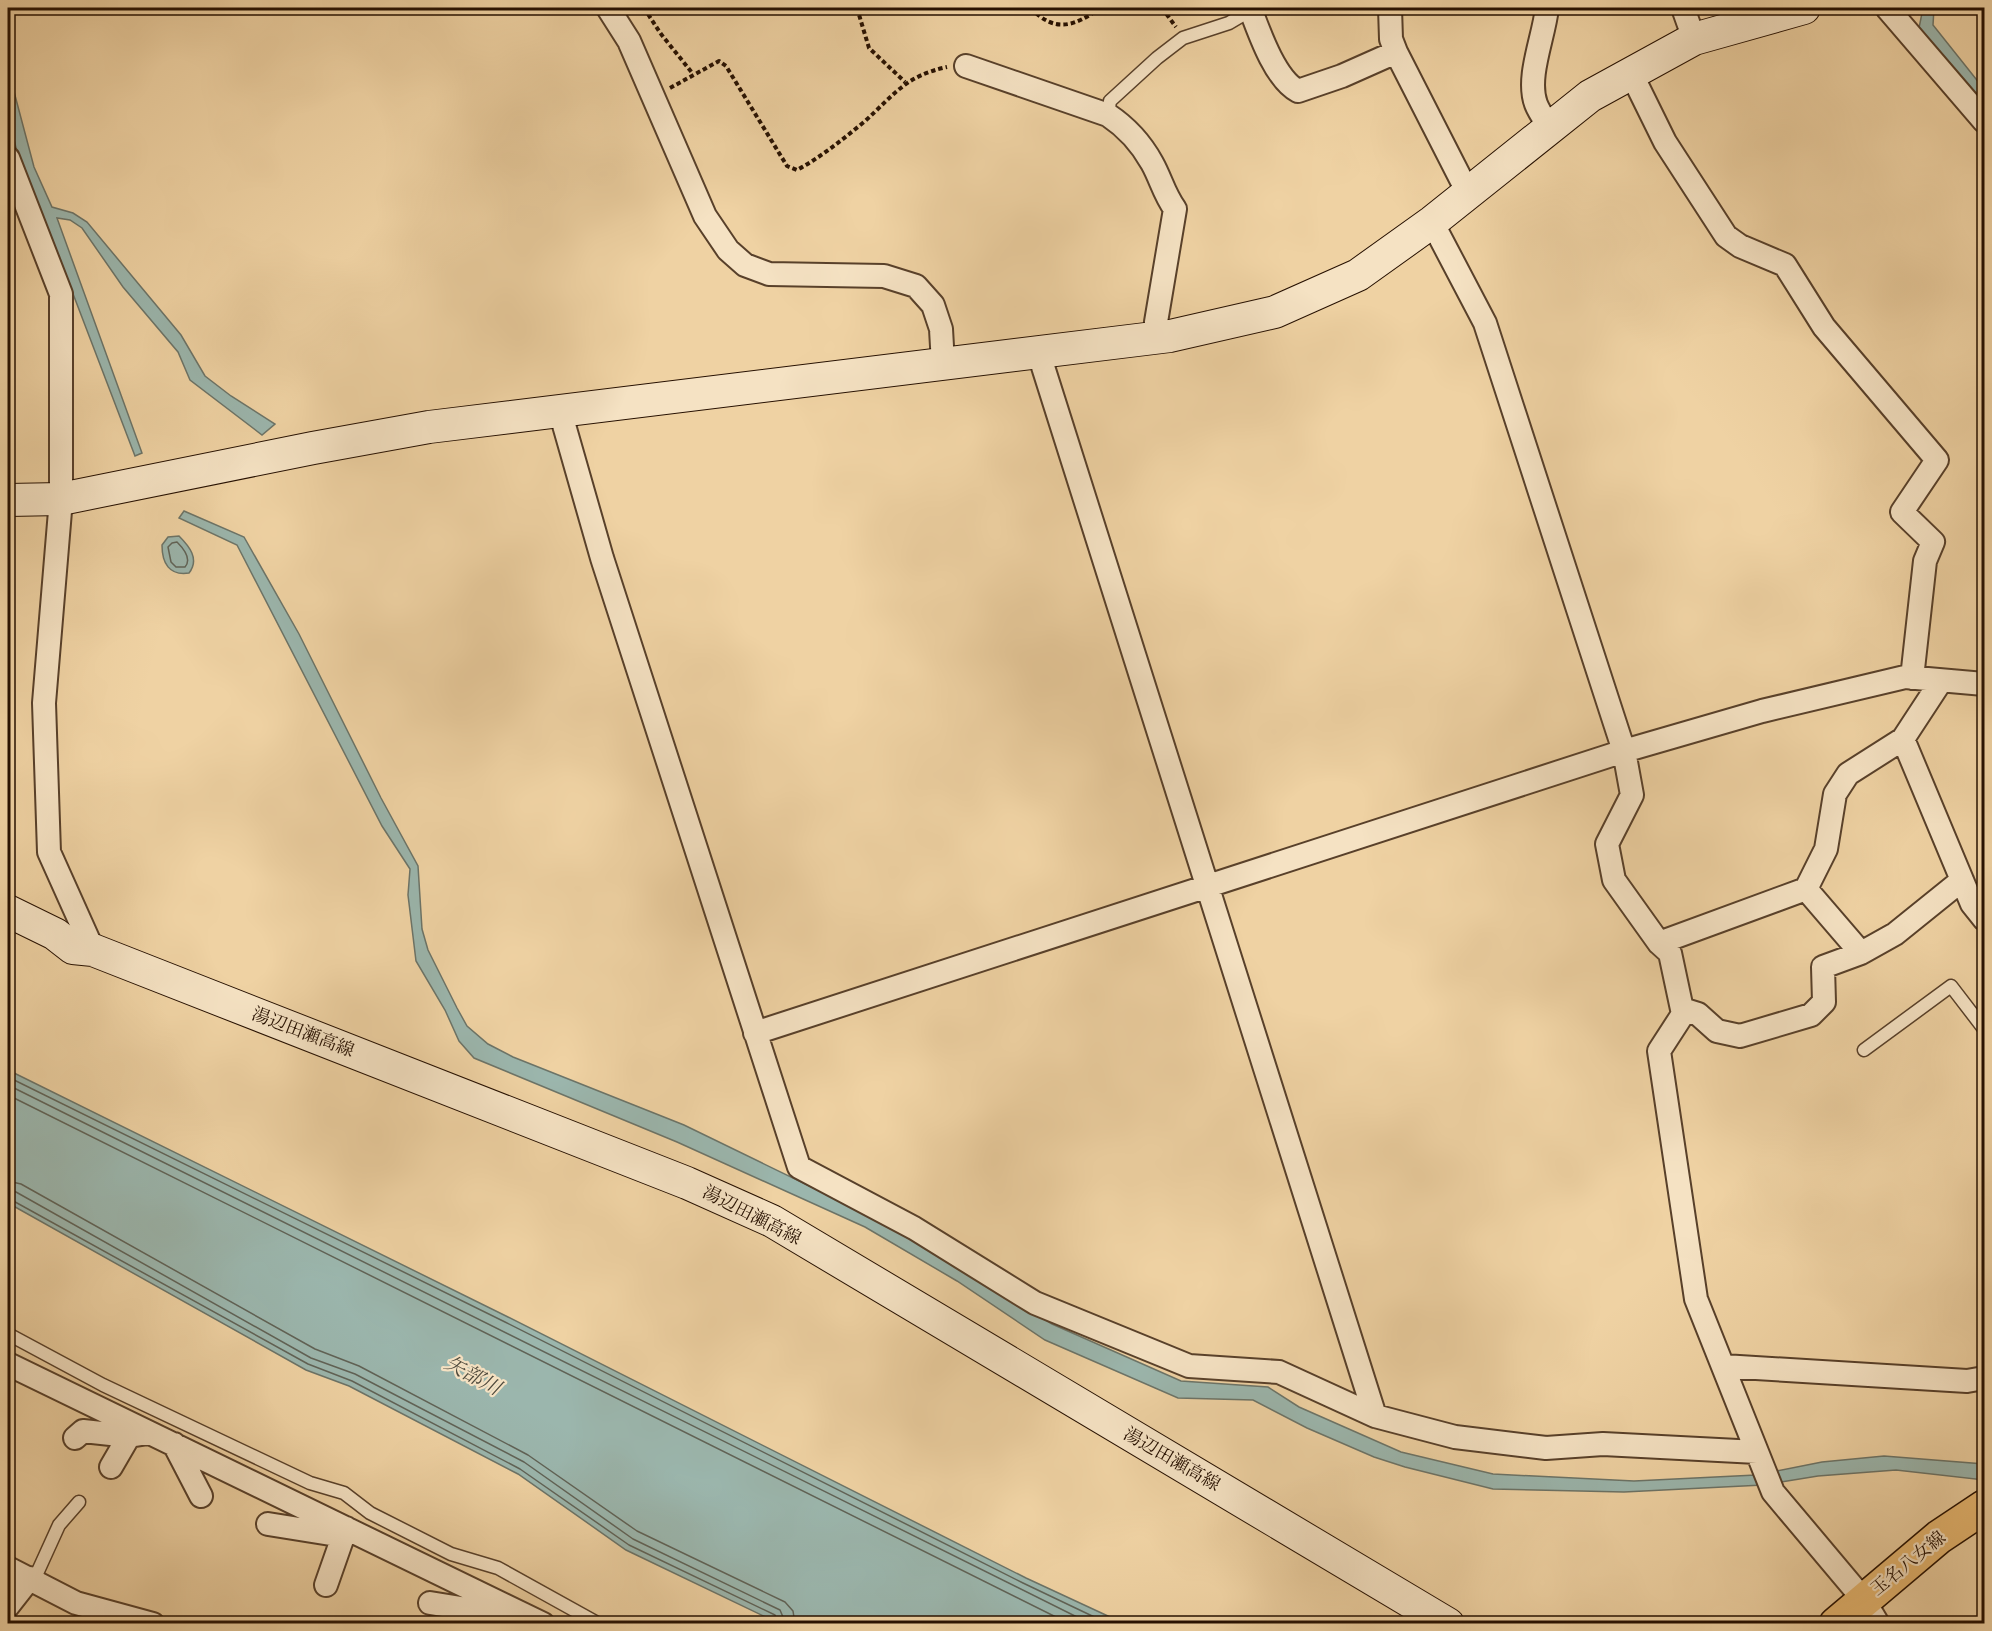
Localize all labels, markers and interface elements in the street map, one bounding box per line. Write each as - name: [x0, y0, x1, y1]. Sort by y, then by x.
- street label: 湯辺田瀬高線: [248, 1002, 357, 1064]
- street label: 湯辺田瀬高線: [698, 1181, 805, 1252]
- water label: 矢部川: [439, 1350, 507, 1404]
- street label: 湯辺田瀬高線: [1118, 1422, 1224, 1498]
- street label: 玉名八女線: [1866, 1526, 1952, 1602]

